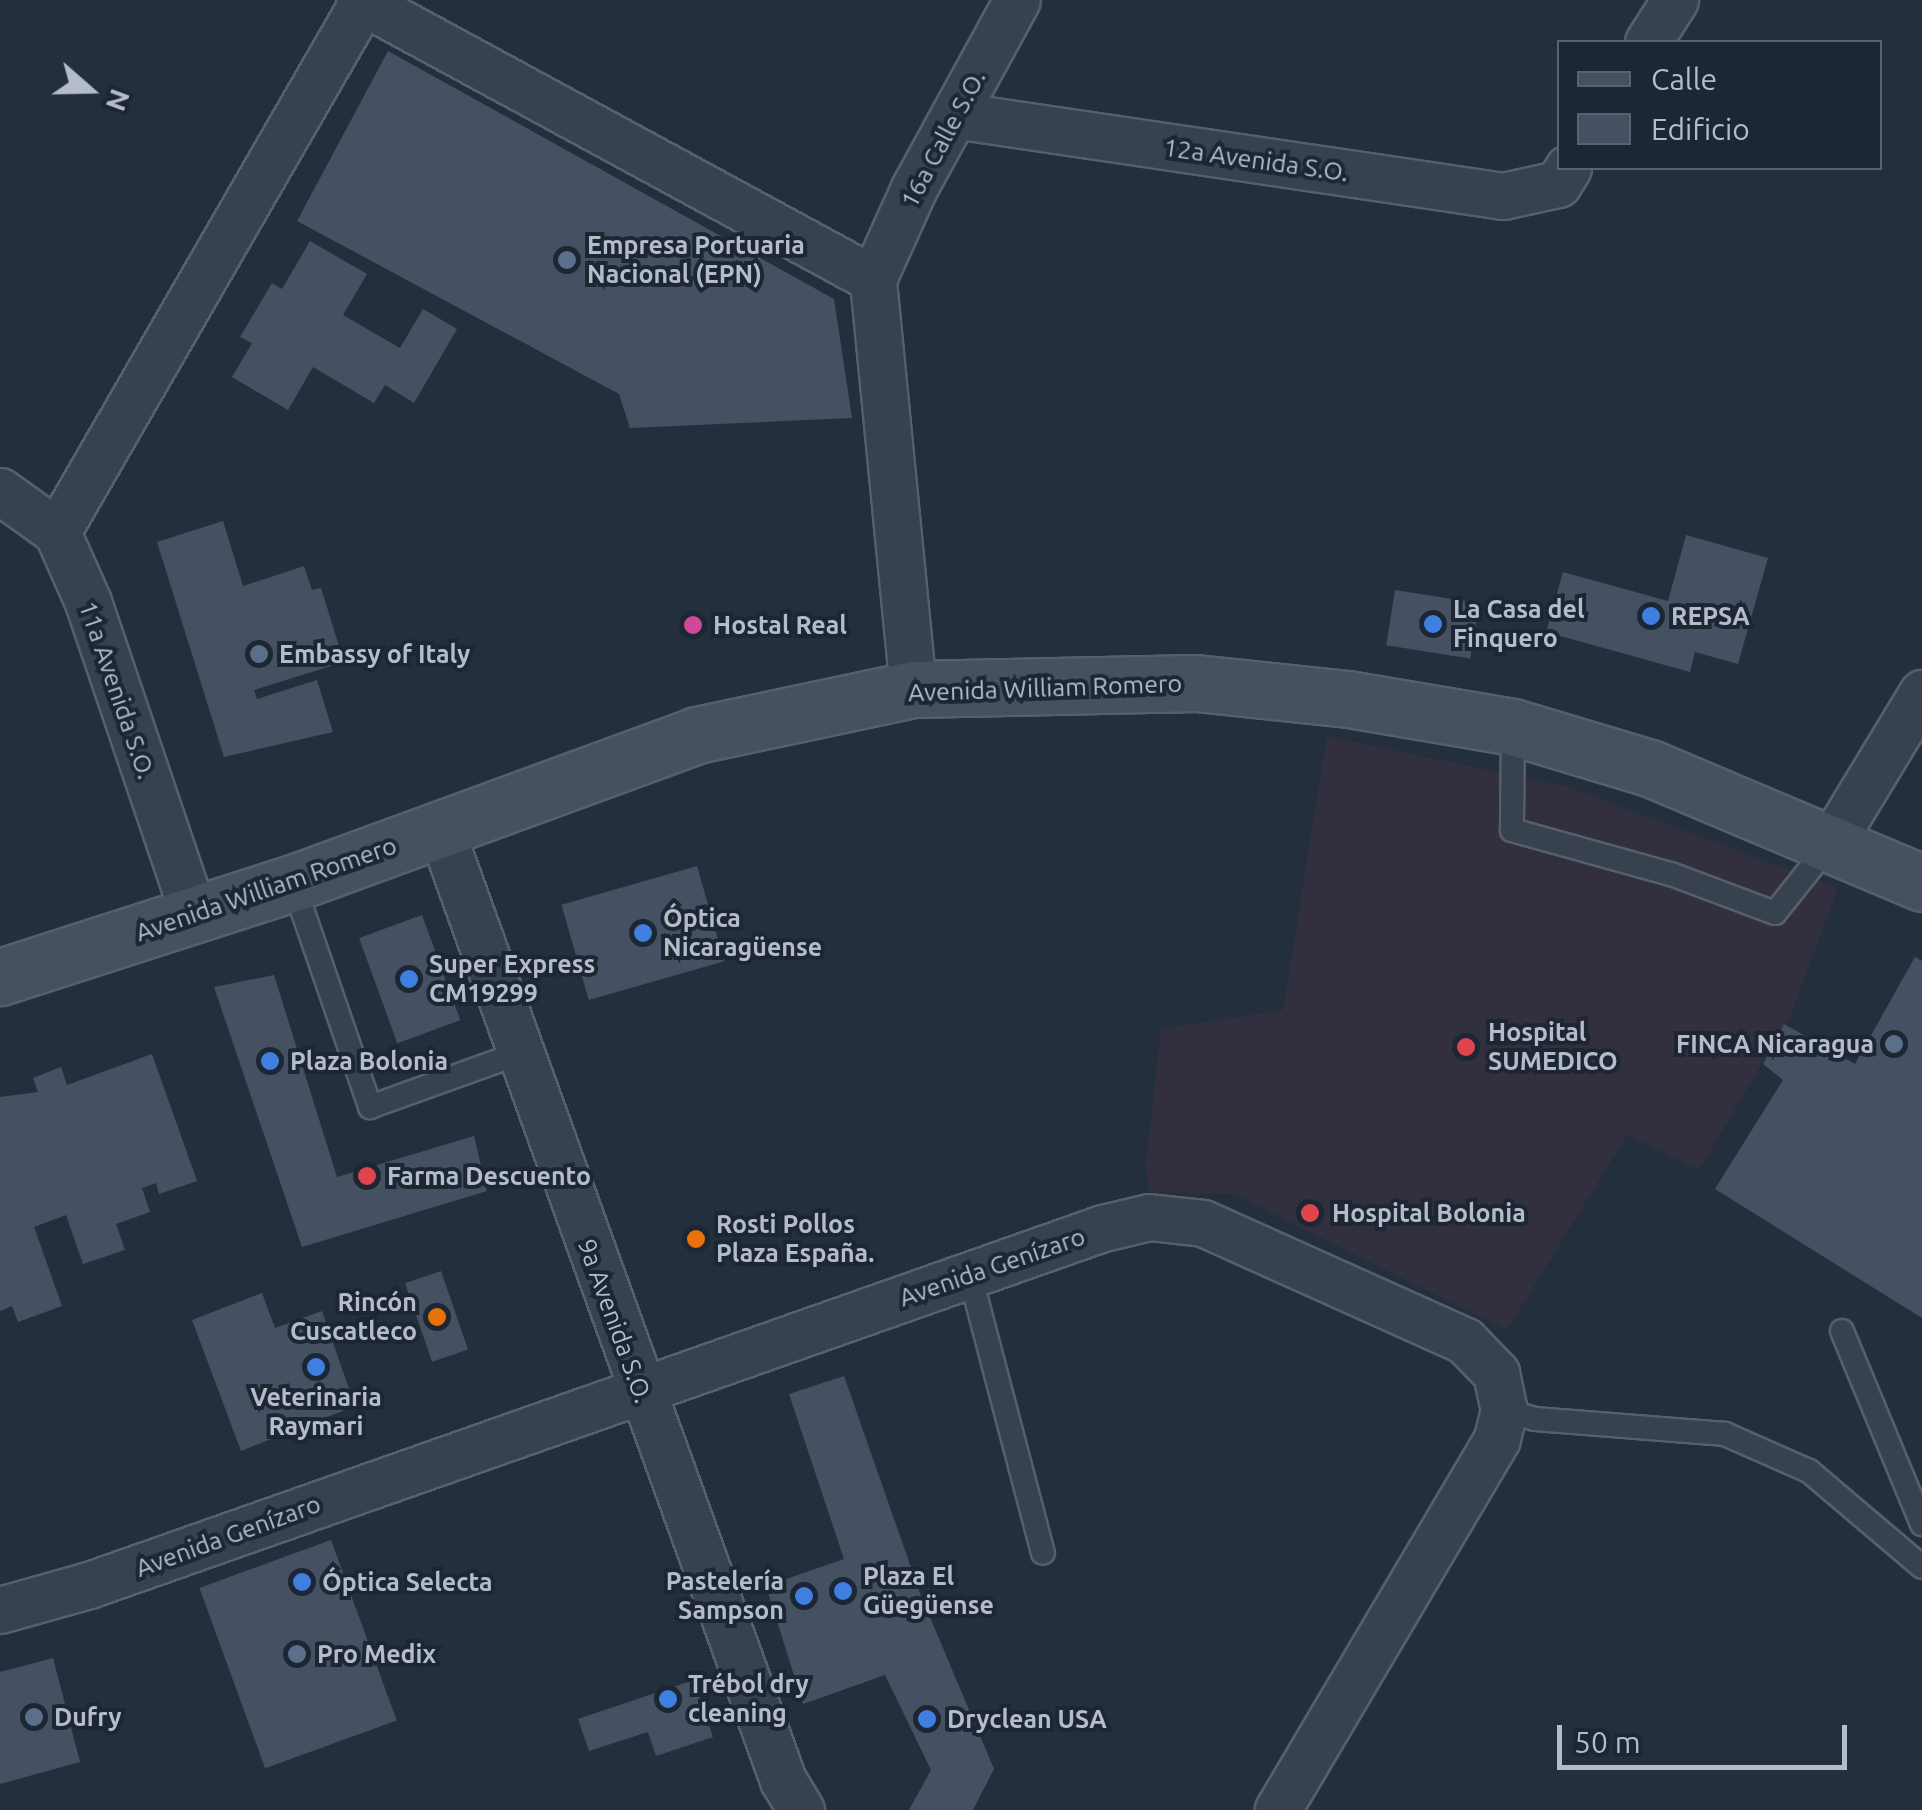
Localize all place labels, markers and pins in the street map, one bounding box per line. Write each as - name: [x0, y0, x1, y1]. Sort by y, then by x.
- place label: Empresa Portuaria Nacional (EPN): [587, 231, 805, 290]
- marker: Empresa Portuaria Nacional (EPN): [556, 249, 578, 271]
- place label: La Casa del Finquero: [1453, 595, 1584, 654]
- place label: REPSA: [1671, 601, 1750, 631]
- marker: REPSA: [1640, 605, 1662, 627]
- place label: Hostal Real: [713, 610, 847, 640]
- marker: La Casa del Finquero: [1422, 613, 1444, 635]
- marker: Hostal Real: [682, 614, 704, 636]
- place label: Embassy of Italy: [279, 639, 470, 669]
- marker: Embassy of Italy: [248, 643, 270, 665]
- place label: Óptica Nicaragüense: [663, 904, 822, 963]
- marker: Óptica Nicaragüense: [632, 922, 654, 944]
- place label: Super Express CM19299: [429, 950, 595, 1009]
- marker: Super Express CM19299: [398, 968, 420, 990]
- place label: Hospital SUMEDICO: [1488, 1018, 1618, 1077]
- place label: FINCA Nicaragua: [1676, 1029, 1874, 1059]
- marker: FINCA Nicaragua: [1883, 1033, 1905, 1055]
- marker: Hospital SUMEDICO: [1453, 1034, 1479, 1060]
- place label: Plaza Bolonia: [290, 1046, 448, 1076]
- marker: Plaza Bolonia: [259, 1050, 281, 1072]
- place label: Farma Descuento: [387, 1161, 591, 1191]
- marker: Farma Descuento: [356, 1165, 378, 1187]
- place label: Hospital Bolonia: [1332, 1198, 1526, 1228]
- marker: Hospital Bolonia: [1297, 1200, 1323, 1226]
- place label: Rosti Pollos Plaza España.: [716, 1210, 874, 1269]
- marker: Rosti Pollos Plaza España.: [685, 1228, 707, 1250]
- place label: Rincón Cuscatleco: [290, 1288, 417, 1347]
- marker: Rincón Cuscatleco: [426, 1306, 448, 1328]
- marker: Veterinaria Raymari: [305, 1356, 327, 1378]
- place label: Veterinaria Raymari: [250, 1383, 382, 1442]
- place label: Plaza El Güegüense: [863, 1562, 994, 1621]
- place label: Óptica Selecta: [322, 1567, 492, 1597]
- place label: Pastelería Sampson: [666, 1567, 784, 1626]
- marker: Óptica Selecta: [291, 1571, 313, 1593]
- marker: Plaza El Güegüense: [832, 1580, 854, 1602]
- marker: Pastelería Sampson: [793, 1585, 815, 1607]
- place label: Pro Medix: [317, 1639, 436, 1669]
- marker: Pro Medix: [286, 1643, 308, 1665]
- place label: Trébol dry cleaning: [688, 1670, 809, 1729]
- marker: Trébol dry cleaning: [657, 1688, 679, 1710]
- place label: Dufry: [54, 1702, 121, 1732]
- place label: Dryclean USA: [947, 1704, 1107, 1734]
- marker: Dufry: [23, 1706, 45, 1728]
- marker: Dryclean USA: [916, 1708, 938, 1730]

